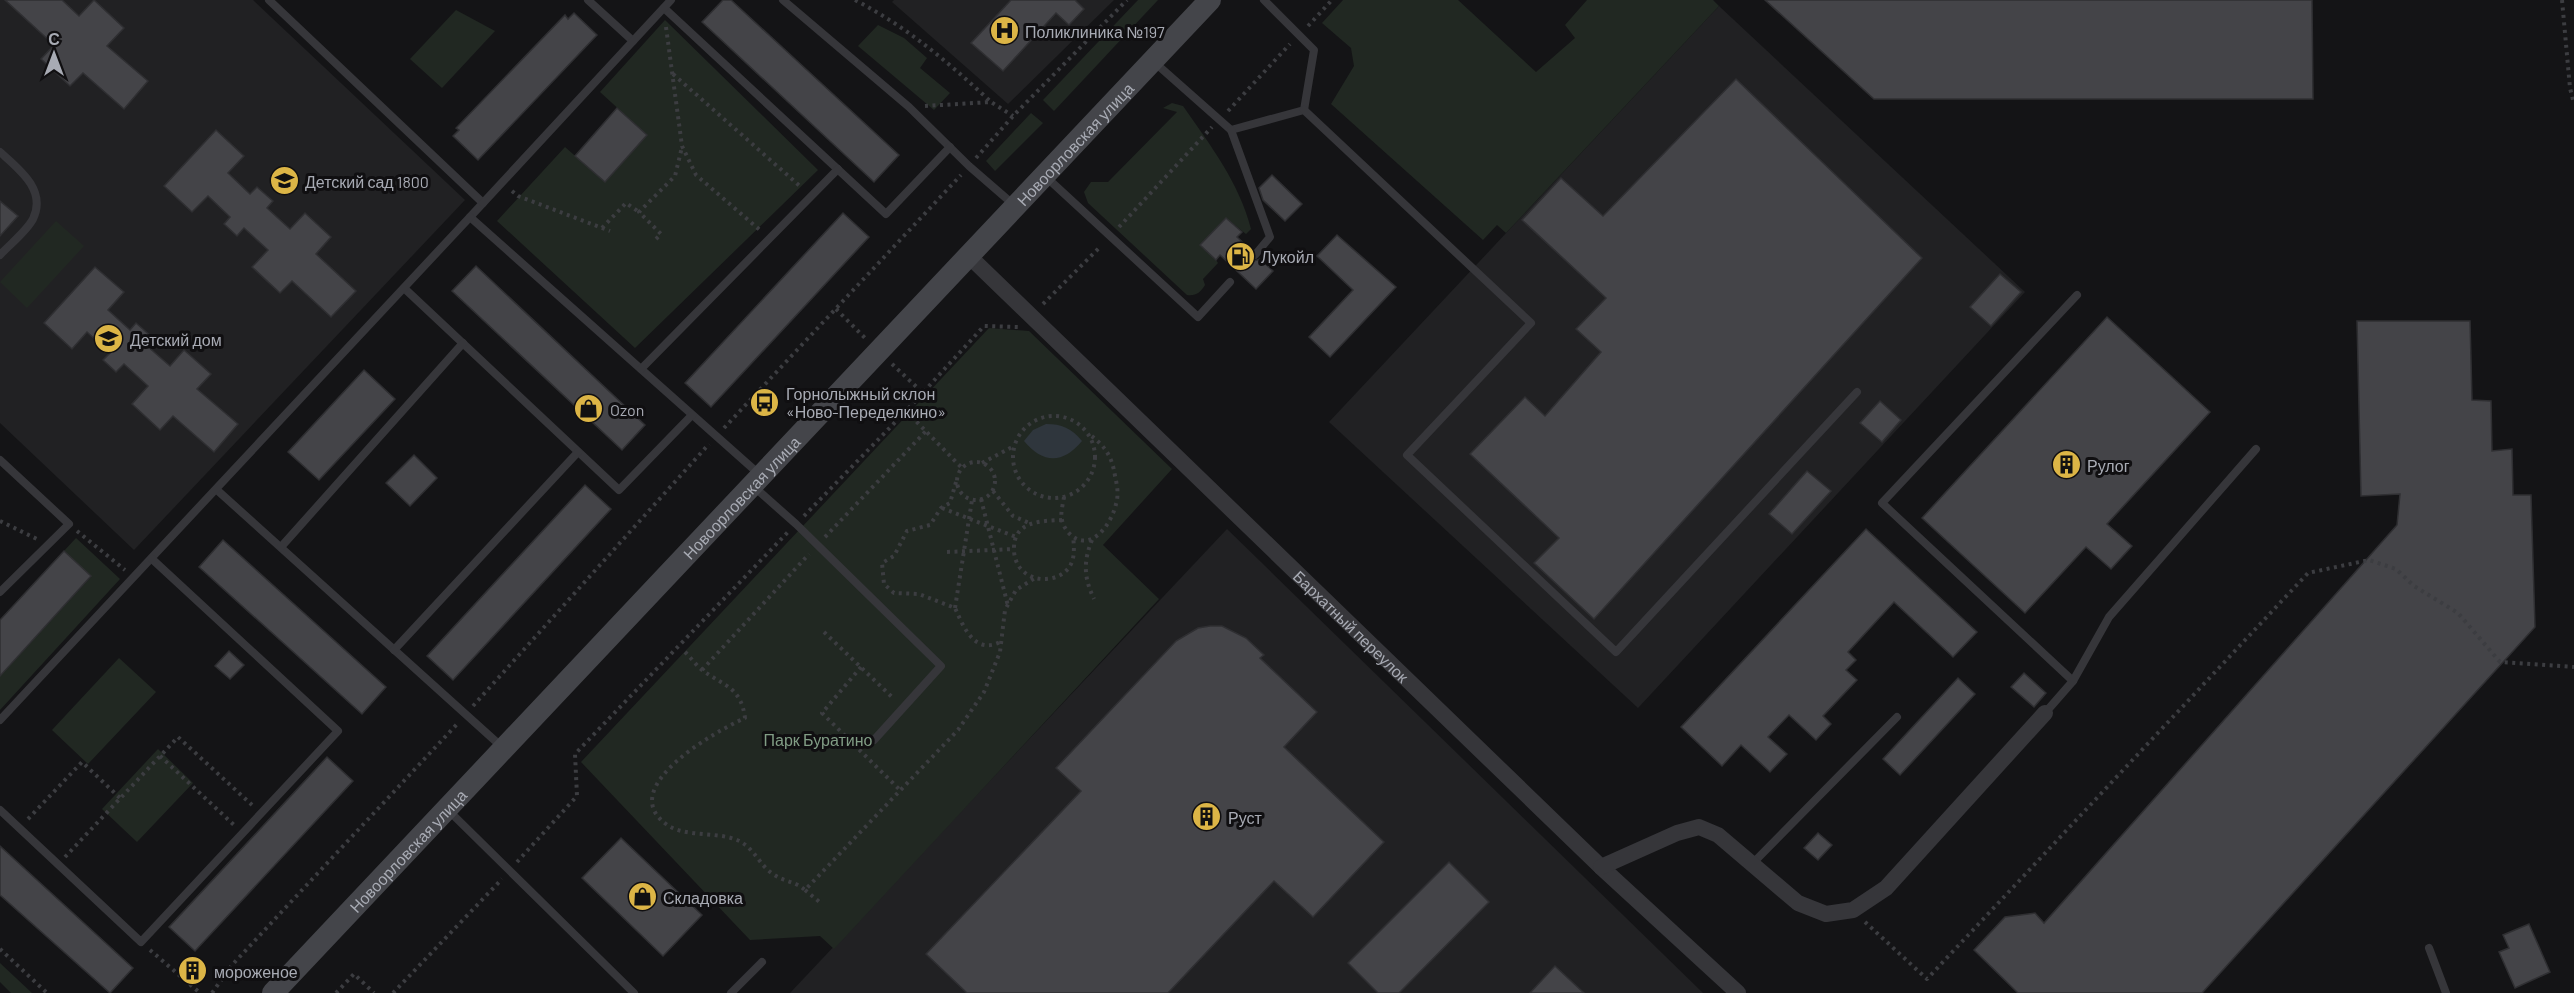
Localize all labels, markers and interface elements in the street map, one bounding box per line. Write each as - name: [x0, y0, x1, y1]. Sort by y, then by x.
- hospital icon: Поликлиника №197: [988, 15, 1020, 47]
- place label: Поликлиника №197: [1025, 22, 1165, 41]
- north arrow: [24, 24, 84, 84]
- text: С: [48, 29, 60, 48]
- street label: Новоорловская улица: [1012, 78, 1137, 209]
- school or university icon: Детский сад 1800: [268, 165, 300, 197]
- place label: Детский сад 1800: [305, 172, 429, 191]
- fuel station icon: Лукойл: [1224, 240, 1256, 272]
- place label: Лукойл: [1261, 247, 1314, 266]
- school or university icon: Детский дом: [93, 323, 125, 355]
- place label: Детский дом: [130, 330, 222, 349]
- place label: Горнолыжный склон «Ново-Переделкино»: [786, 384, 946, 421]
- bus stop icon: Горнолыжный склон «Ново-Переделкино»: [749, 386, 781, 418]
- shop icon: Ozon: [573, 393, 605, 425]
- place label: Ozon: [610, 400, 644, 419]
- street label: Новоорловская улица: [679, 432, 804, 562]
- building icon: Рулог: [2050, 449, 2082, 481]
- place label: Рулог: [2087, 456, 2130, 475]
- street label: Бархатный переулок: [1290, 566, 1414, 686]
- park label: Парк Буратино: [764, 730, 873, 749]
- street label: Новоорловская улица: [345, 785, 470, 916]
- building icon: Руст: [1191, 801, 1223, 833]
- place label: Руст: [1228, 808, 1262, 827]
- shop icon: Складовка: [626, 881, 658, 913]
- place label: Складовка: [663, 888, 743, 907]
- building icon: мороженое: [177, 955, 209, 987]
- place label: мороженое: [214, 962, 298, 981]

